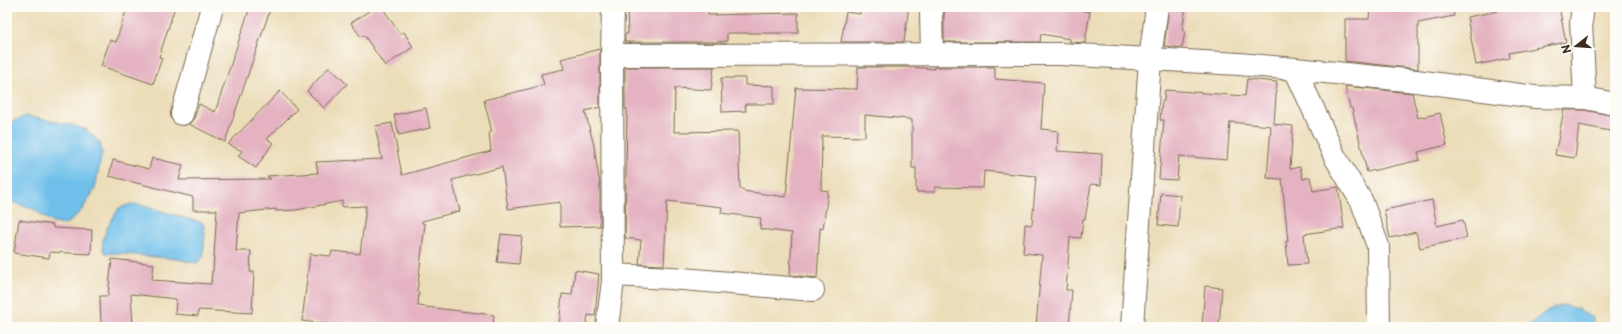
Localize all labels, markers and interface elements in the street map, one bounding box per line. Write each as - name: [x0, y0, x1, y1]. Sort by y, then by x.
- north arrow: [1556, 26, 1596, 66]
- text: N: [1556, 42, 1575, 56]

